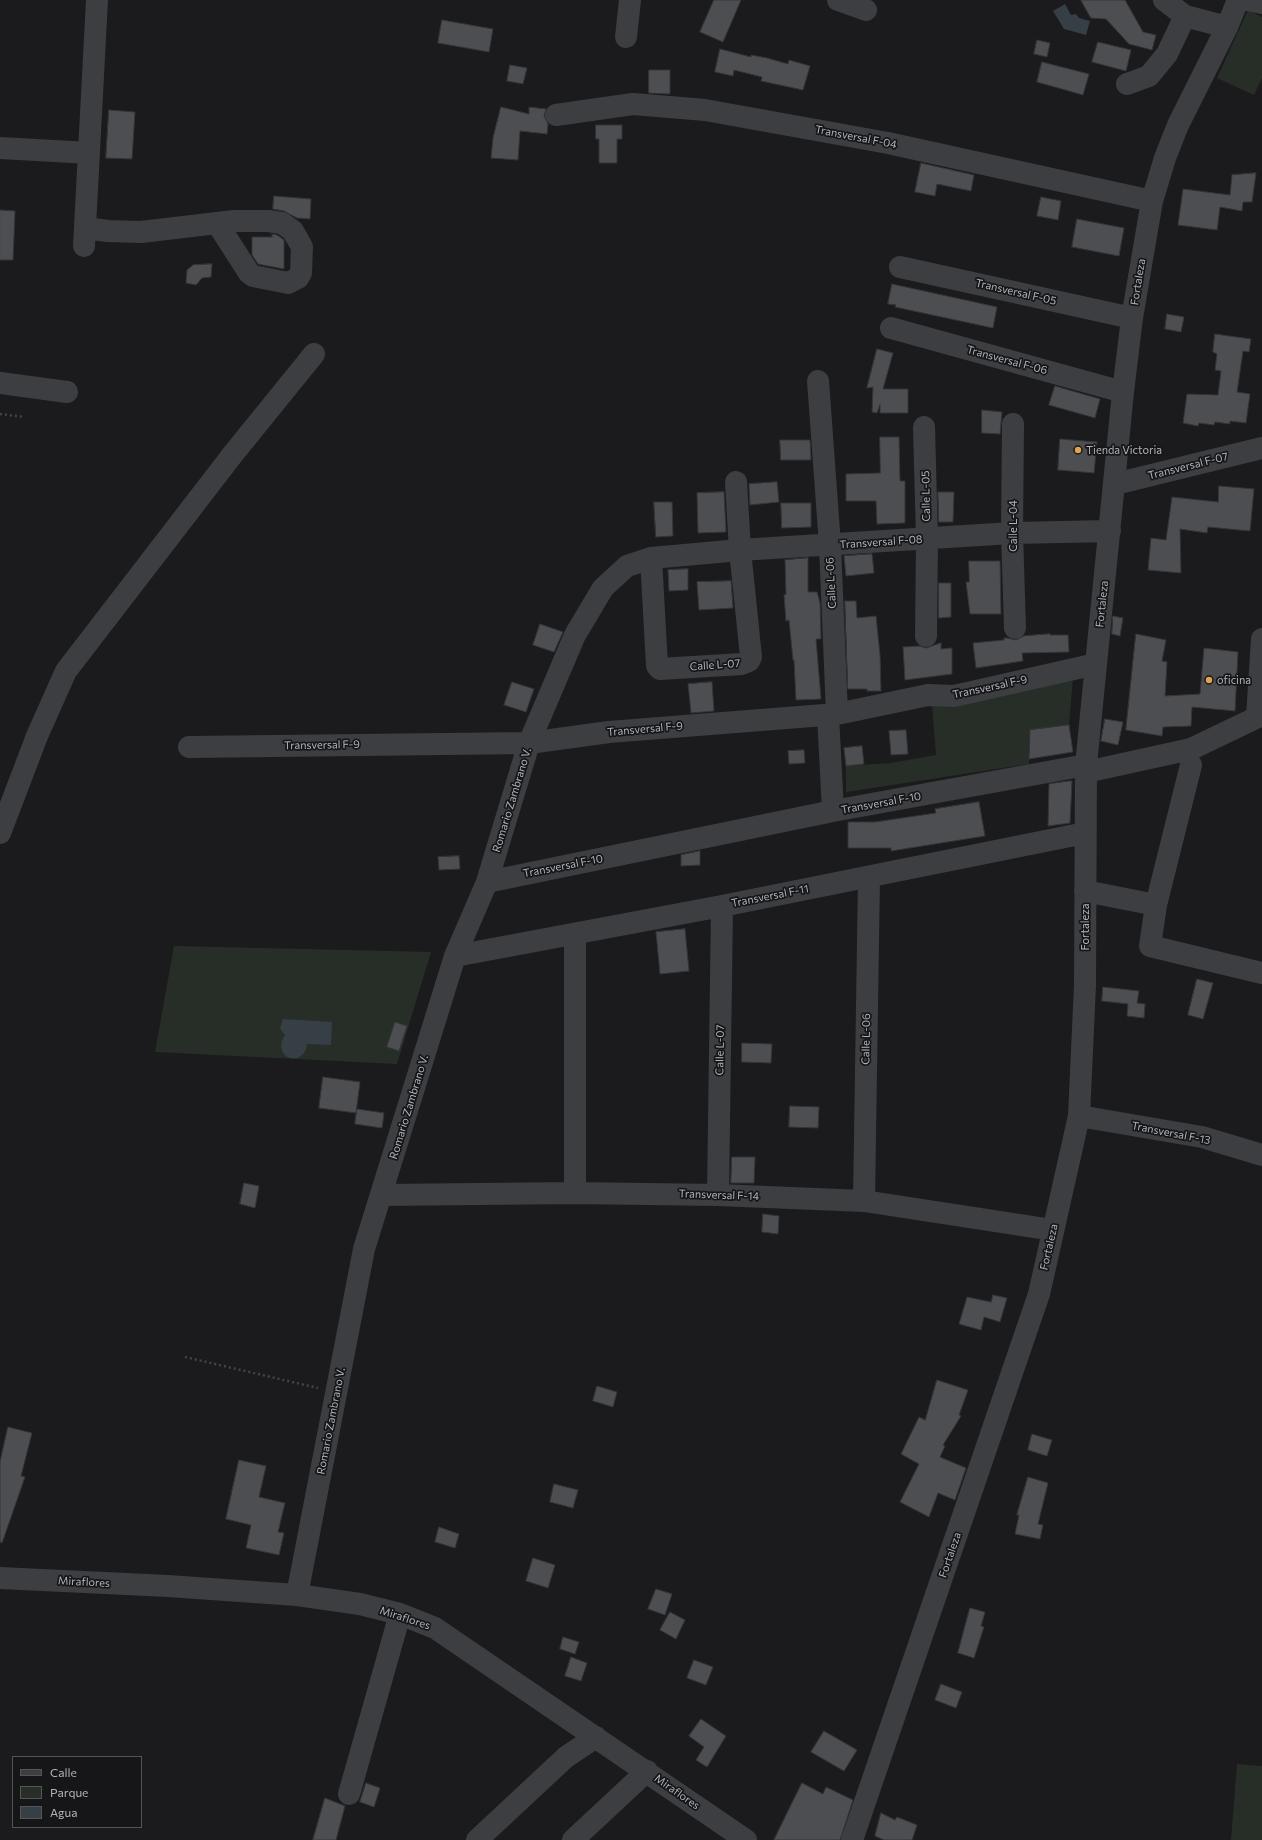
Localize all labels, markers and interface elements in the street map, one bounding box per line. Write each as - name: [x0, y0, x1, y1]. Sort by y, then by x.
- street label: Transversal F-04: [814, 123, 898, 151]
- street label: Fortaleza: [1128, 258, 1148, 306]
- street label: Transversal F-05: [974, 276, 1058, 308]
- street label: Transversal F-06: [965, 343, 1049, 377]
- place label: Tienda Victoria: [1086, 443, 1162, 457]
- marker: Tienda Victoria: [1073, 445, 1083, 455]
- street label: Transversal F-07: [1147, 450, 1229, 482]
- street label: Calle L-05: [919, 470, 933, 522]
- street label: Calle L-04: [1006, 500, 1020, 552]
- street label: Transversal F-08: [839, 533, 923, 551]
- street label: Calle L-06: [823, 557, 839, 609]
- street label: Fortaleza: [1093, 580, 1111, 628]
- street label: Calle L-07: [689, 657, 741, 673]
- street label: Transversal F-9: [951, 673, 1029, 701]
- place label: oficina: [1217, 673, 1251, 687]
- marker: oficina: [1204, 675, 1214, 685]
- street label: Transversal F-9: [607, 719, 683, 739]
- street label: Transversal F-9: [284, 738, 360, 752]
- street label: Romario Zambrano V.: [490, 746, 534, 854]
- street label: Transversal F-10: [840, 789, 922, 817]
- street label: Transversal F-10: [522, 852, 604, 880]
- street label: Transversal F-11: [730, 882, 810, 910]
- street label: Fortaleza: [1078, 903, 1092, 951]
- street label: Calle L-06: [859, 1013, 873, 1065]
- street label: Calle L-07: [713, 1025, 727, 1075]
- street label: Romario Zambrano V.: [387, 1053, 431, 1161]
- street label: Transversal F-13: [1130, 1119, 1212, 1147]
- street label: Transversal F-14: [679, 1187, 759, 1203]
- street label: Fortaleza: [1037, 1223, 1061, 1271]
- street label: Romario Zambrano V.: [314, 1366, 348, 1476]
- street label: Fortaleza: [936, 1531, 964, 1579]
- street label: Miraflores: [58, 1574, 110, 1590]
- street label: Miraflores: [378, 1604, 432, 1632]
- legend: [12, 1756, 142, 1828]
- text: Calle: [50, 1765, 77, 1779]
- street label: Miraflores: [652, 1772, 702, 1812]
- text: Parque: [50, 1785, 88, 1799]
- text: Agua: [50, 1805, 78, 1819]

